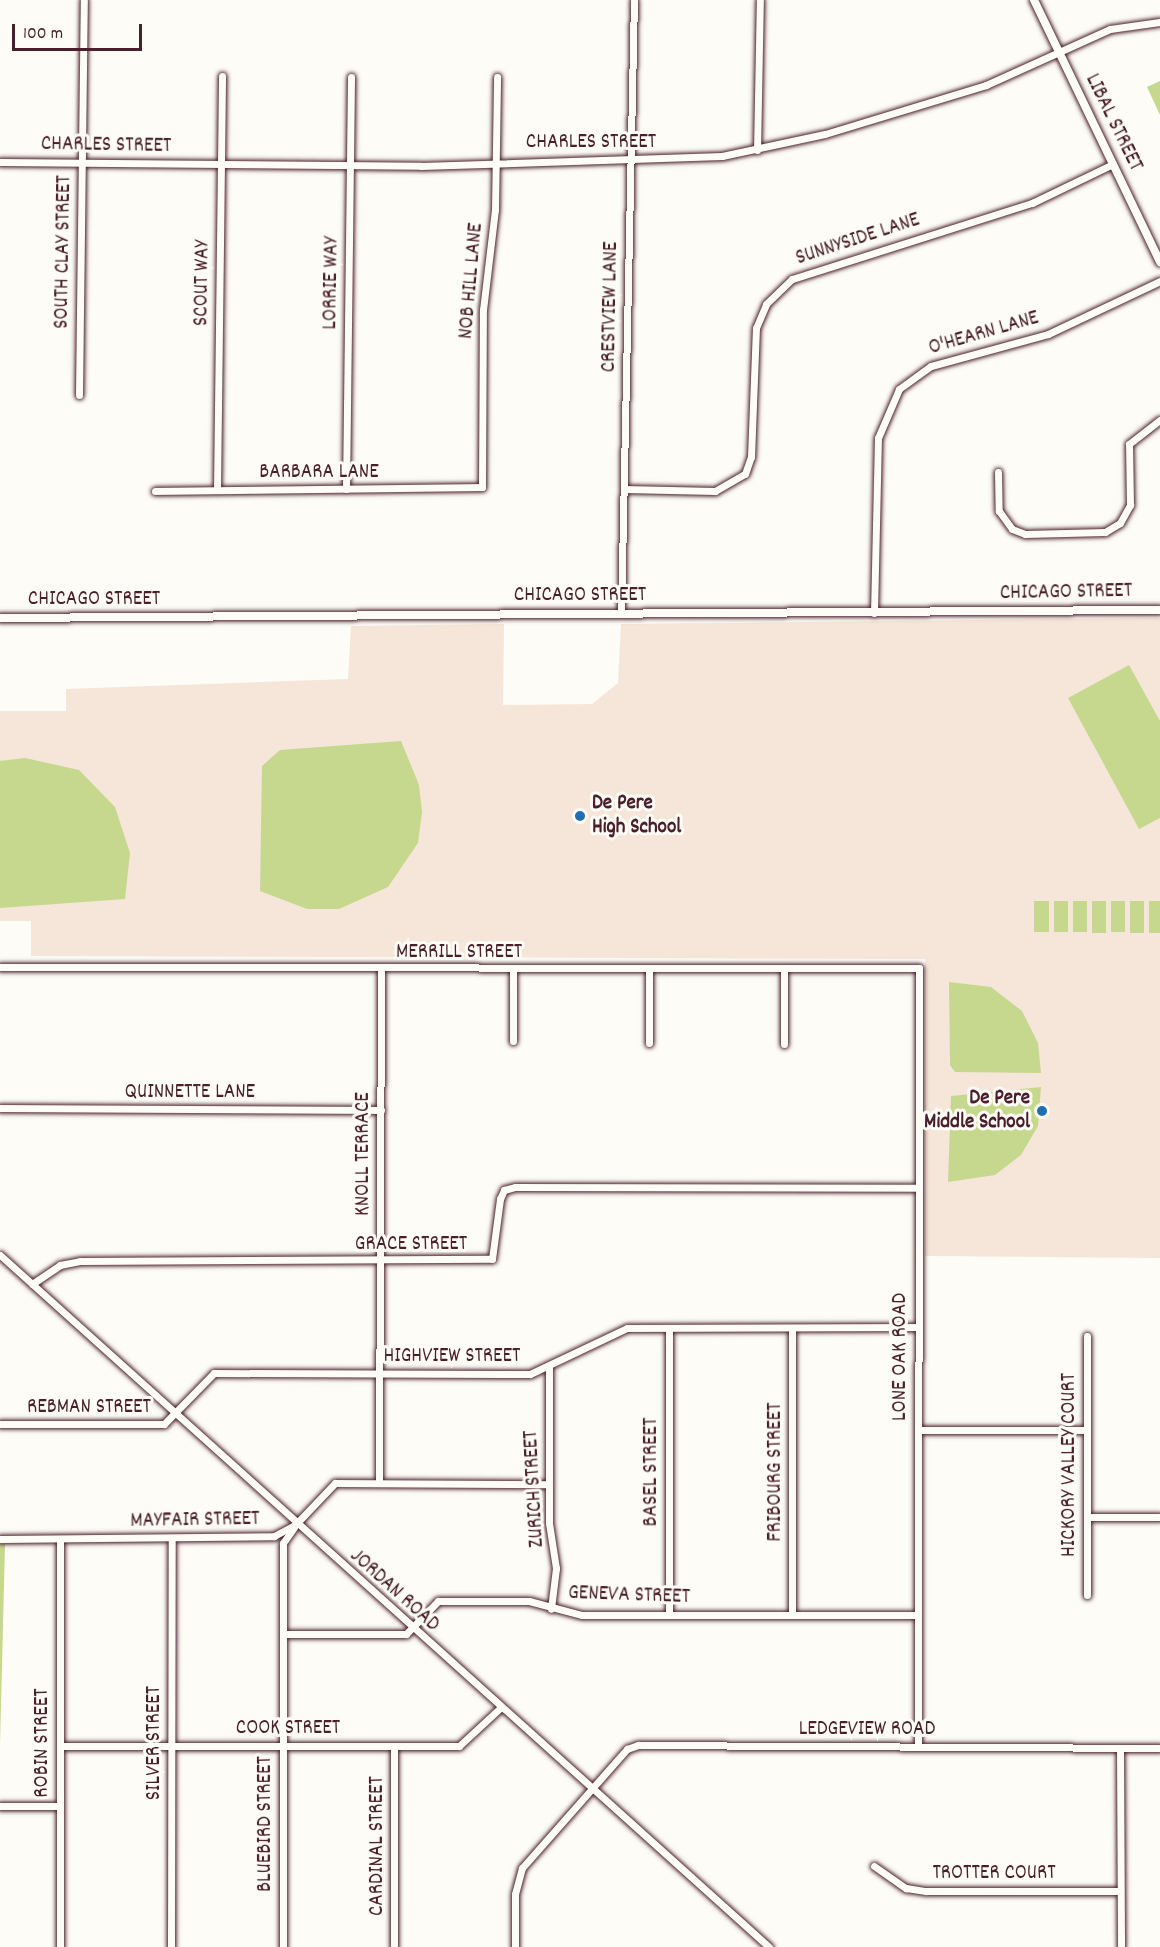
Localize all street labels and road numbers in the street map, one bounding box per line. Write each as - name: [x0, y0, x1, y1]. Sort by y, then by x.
- street label: LIBAL STREET: [1079, 70, 1147, 176]
- street label: CHARLES STREET: [526, 130, 656, 156]
- street label: CHARLES STREET: [41, 132, 171, 160]
- street label: SOUTH CLAY STREET: [50, 175, 78, 329]
- street label: SUNNYSIDE LANE: [793, 208, 923, 272]
- street label: NOB HILL LANE: [454, 222, 490, 340]
- street label: LORRIE WAY: [319, 236, 345, 330]
- street label: SCOUT WAY: [190, 240, 216, 326]
- street label: CRESTVIEW LANE: [597, 241, 625, 373]
- street label: O'HEARN LANE: [926, 306, 1042, 362]
- street label: BARBARA LANE: [259, 460, 379, 486]
- street label: CHICAGO STREET: [1000, 579, 1132, 607]
- street label: CHICAGO STREET: [514, 583, 646, 609]
- street label: CHICAGO STREET: [28, 587, 160, 613]
- street label: MERRILL STREET: [396, 940, 522, 966]
- street label: QUINNETTE LANE: [125, 1080, 255, 1106]
- street label: KNOLL TERRACE: [351, 1092, 377, 1216]
- street label: GRACE STREET: [355, 1232, 467, 1258]
- street label: LONE OAK ROAD: [888, 1293, 914, 1421]
- street label: HIGHVIEW STREET: [384, 1344, 520, 1370]
- street label: HICKORY VALLEY COURT: [1057, 1373, 1083, 1557]
- street label: REBMAN STREET: [27, 1395, 151, 1421]
- street label: FRIBOURG STREET: [763, 1402, 789, 1542]
- street label: BASEL STREET: [639, 1418, 665, 1526]
- street label: ZURICH STREET: [519, 1430, 551, 1548]
- street label: MAYFAIR STREET: [130, 1507, 260, 1535]
- street label: JORDAN ROAD: [344, 1544, 444, 1638]
- street label: GENEVA STREET: [568, 1581, 690, 1611]
- street label: SILVER STREET: [142, 1686, 168, 1800]
- street label: ROBIN STREET: [30, 1688, 56, 1798]
- street label: COOK STREET: [236, 1716, 340, 1742]
- street label: LEDGEVIEW ROAD: [799, 1717, 935, 1743]
- street label: BLUEBIRD STREET: [253, 1756, 279, 1892]
- street label: CARDINAL STREET: [365, 1776, 391, 1916]
- street label: TROTTER COURT: [932, 1861, 1056, 1887]

